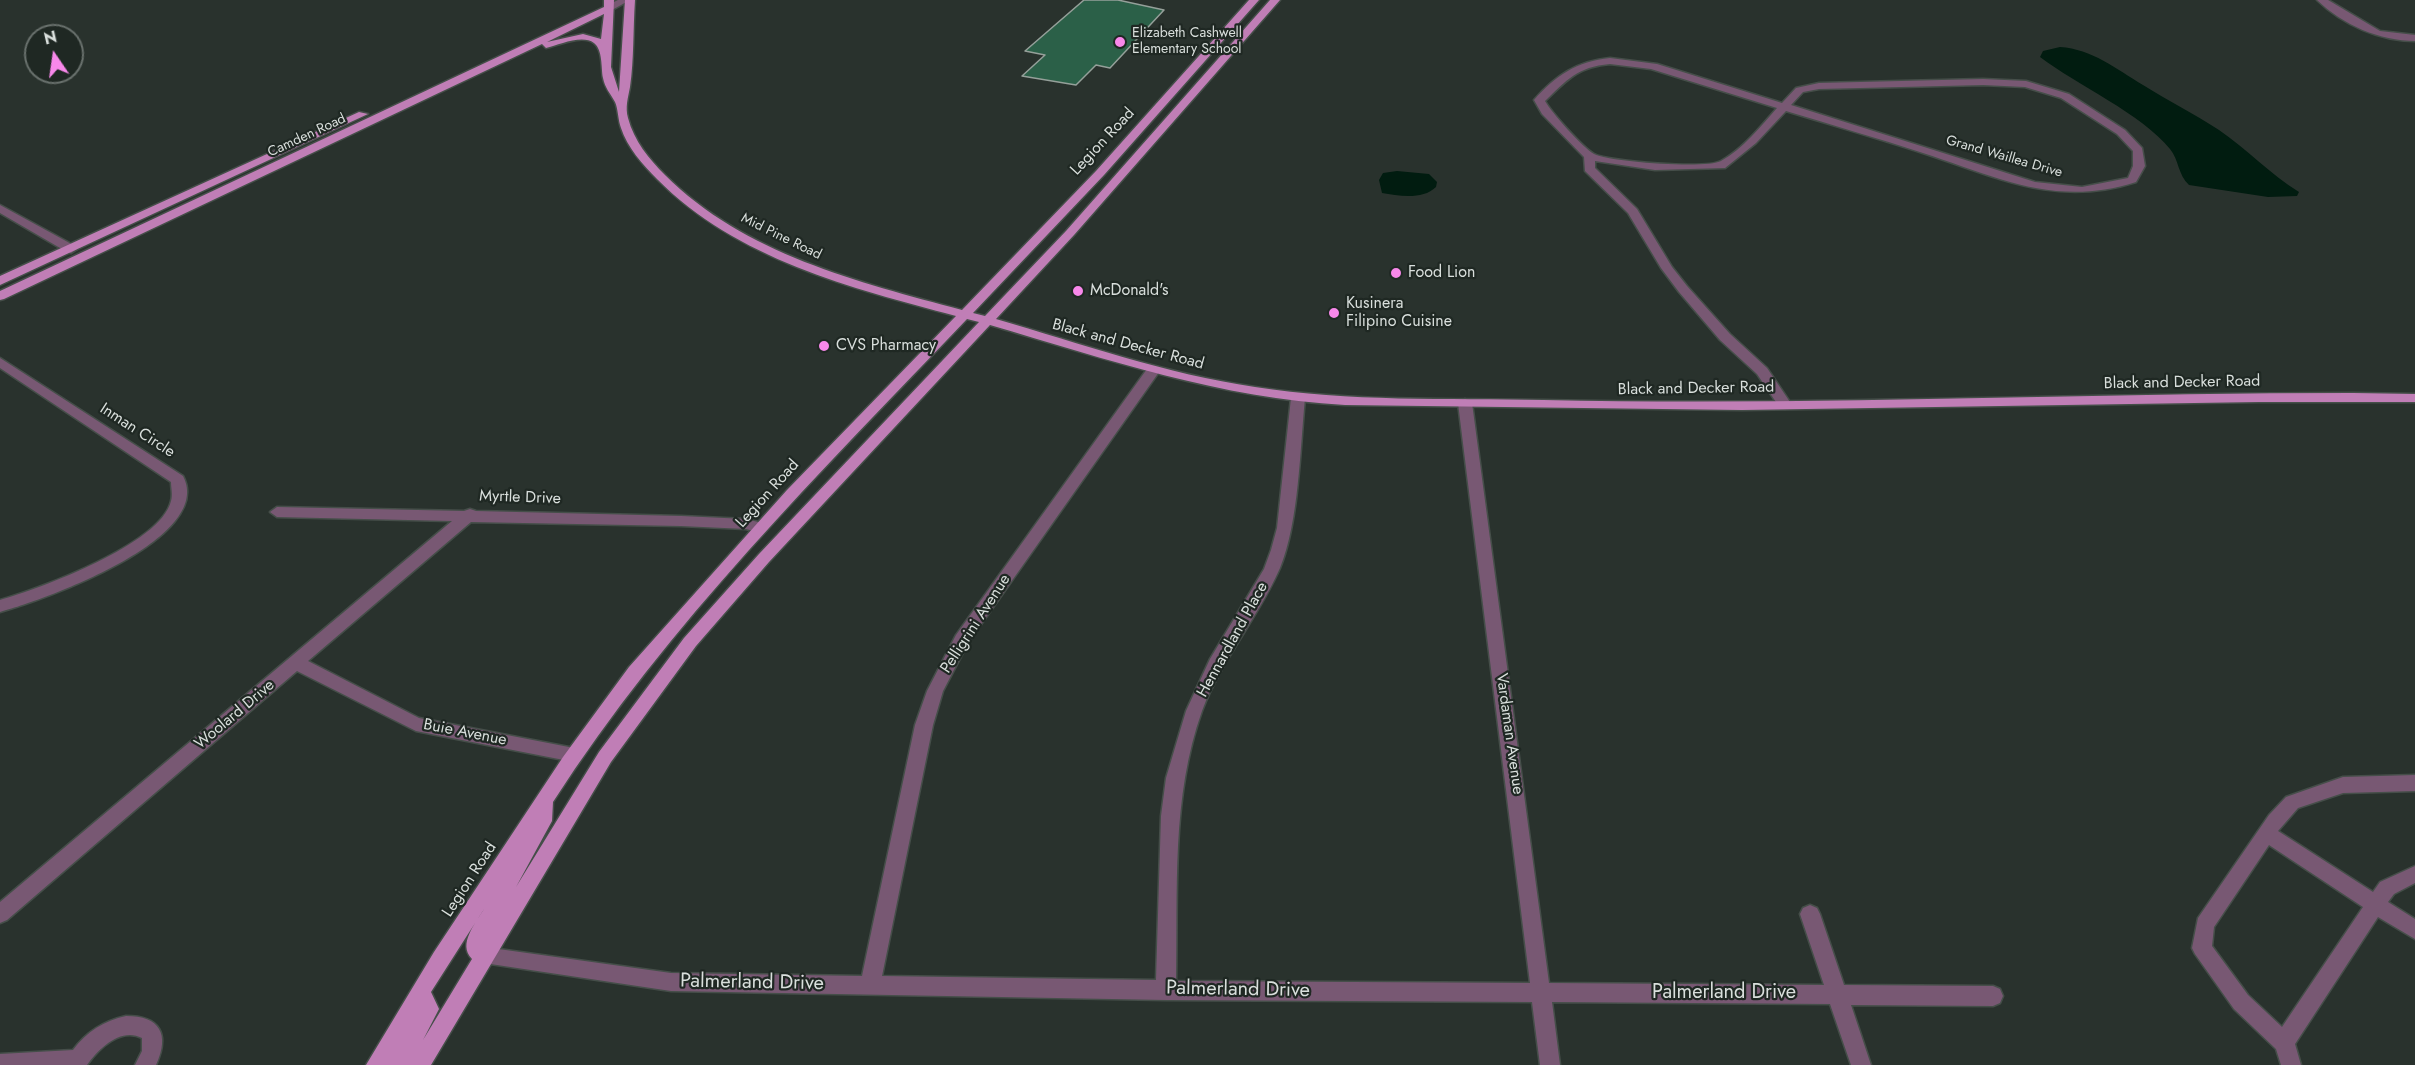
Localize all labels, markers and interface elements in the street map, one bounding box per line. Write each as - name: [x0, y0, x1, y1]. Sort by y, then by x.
- north arrow: [24, 24, 84, 84]
- text: N: [42, 25, 59, 51]
- place label: Elizabeth Cashwell Elementary School: [1132, 26, 1242, 58]
- marker: Elizabeth Cashwell Elementary School: [1113, 35, 1127, 49]
- street label: Legion Road: [1067, 104, 1139, 180]
- street label: Camden Road: [265, 111, 349, 161]
- street label: Grand Waillea Drive: [1944, 132, 2064, 182]
- street label: Mid Pine Road: [738, 210, 824, 264]
- place label: Food Lion: [1408, 263, 1475, 283]
- marker: Food Lion: [1389, 266, 1403, 280]
- place label: McDonald's: [1090, 281, 1169, 301]
- marker: McDonald's: [1071, 284, 1085, 298]
- place label: Kusinera Filipino Cuisine: [1346, 294, 1452, 332]
- marker: Kusinera Filipino Cuisine: [1327, 306, 1341, 320]
- street label: Black and Decker Road: [1050, 315, 1206, 375]
- place label: CVS Pharmacy: [836, 336, 936, 356]
- marker: CVS Pharmacy: [817, 339, 831, 353]
- street label: Black and Decker Road: [2104, 372, 2260, 394]
- street label: Black and Decker Road: [1618, 378, 1774, 400]
- street label: Inman Circle: [96, 400, 178, 462]
- street label: Legion Road: [732, 456, 804, 532]
- street label: Myrtle Drive: [479, 487, 561, 509]
- street label: Pelligrini Avenue: [937, 571, 1015, 677]
- street label: Hennardland Place: [1193, 579, 1273, 701]
- street label: Vardaman Avenue: [1491, 672, 1527, 796]
- street label: Woolard Drive: [191, 676, 279, 754]
- street label: Buie Avenue: [422, 716, 508, 750]
- street label: Legion Road: [439, 839, 501, 921]
- street label: Palmerland Drive: [680, 970, 824, 996]
- street label: Palmerland Drive: [1166, 977, 1310, 1003]
- street label: Palmerland Drive: [1652, 981, 1796, 1005]

